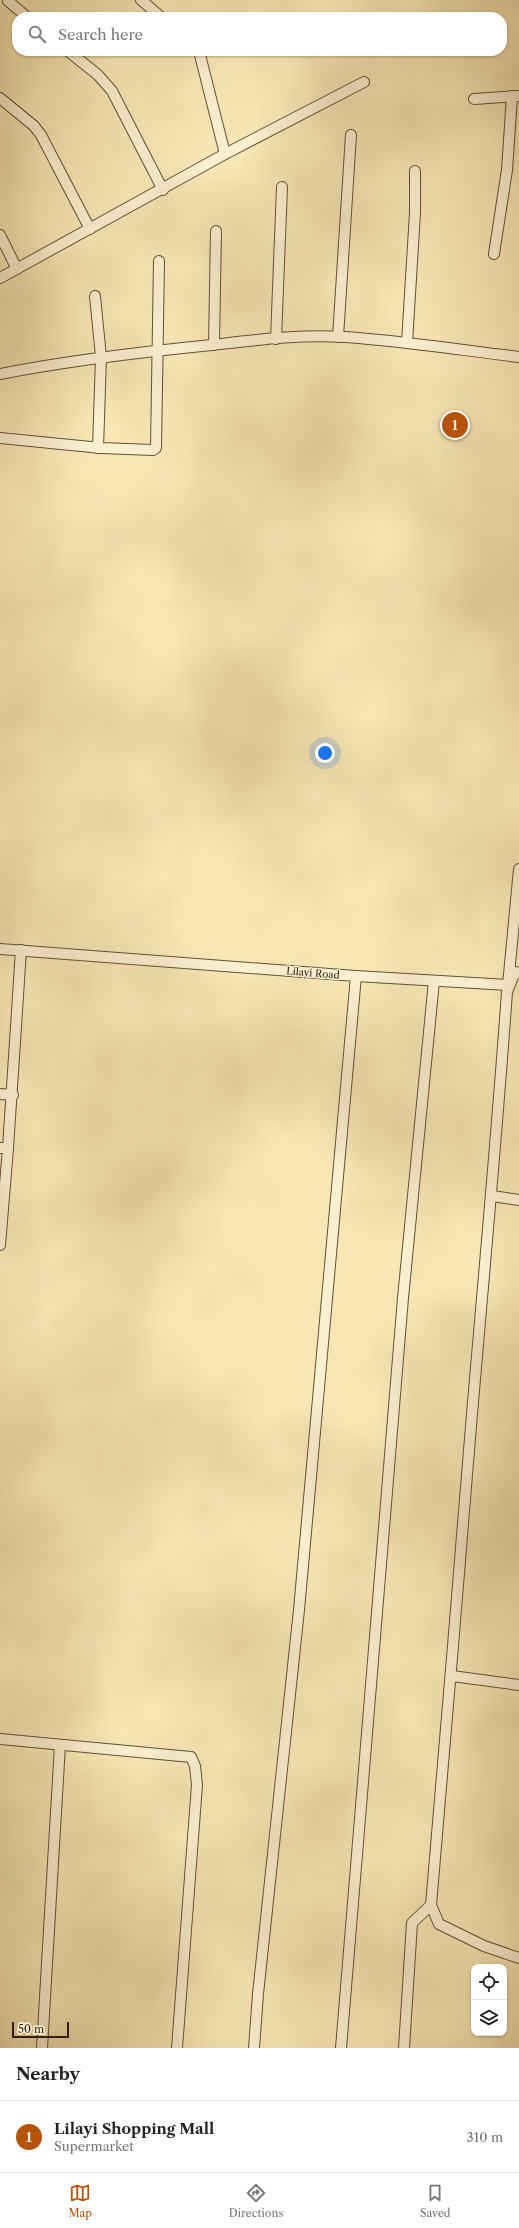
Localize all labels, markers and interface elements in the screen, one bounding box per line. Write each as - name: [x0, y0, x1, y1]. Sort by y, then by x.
- search box: [12, 12, 507, 56]
- icon: search: [26, 23, 48, 45]
- text: Search here: [58, 25, 143, 44]
- pin: 1: [442, 410, 468, 440]
- your location: [315, 743, 335, 763]
- street label: Lilayi Road: [286, 964, 340, 982]
- map controls: [471, 1964, 507, 2036]
- button: locate: [471, 1964, 507, 2000]
- button: layers: [471, 2000, 507, 2036]
- scale bar: [12, 2020, 69, 2039]
- text: 50 m: [18, 2022, 44, 2036]
- text: Nearby: [16, 2064, 80, 2084]
- text: Lilayi Shopping Mall: [54, 2119, 214, 2138]
- text: 1: [26, 2129, 32, 2145]
- text: 310 m: [467, 2129, 503, 2145]
- text: Supermarket: [54, 2138, 134, 2154]
- tab: Map: [68, 2182, 92, 2220]
- tab: Directions: [229, 2182, 283, 2220]
- tab: Saved: [420, 2182, 451, 2220]

